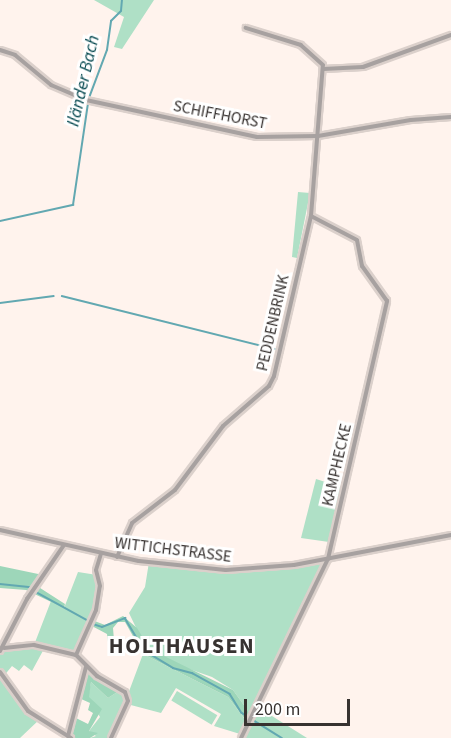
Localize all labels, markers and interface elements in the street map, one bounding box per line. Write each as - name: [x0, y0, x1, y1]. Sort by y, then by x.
- water label: Iländer Bach: [63, 33, 105, 129]
- street label: SCHIFFHORST: [172, 97, 268, 133]
- street label: PEDDENBRINK: [253, 273, 293, 373]
- street label: KAMPHECKE: [318, 422, 356, 508]
- street label: WITTICHSTRASSE: [113, 533, 233, 567]
- district label: HOLTHAUSEN: [109, 634, 255, 660]
- scale bar: [247, 687, 354, 725]
- text: 200 m: [255, 697, 300, 722]

